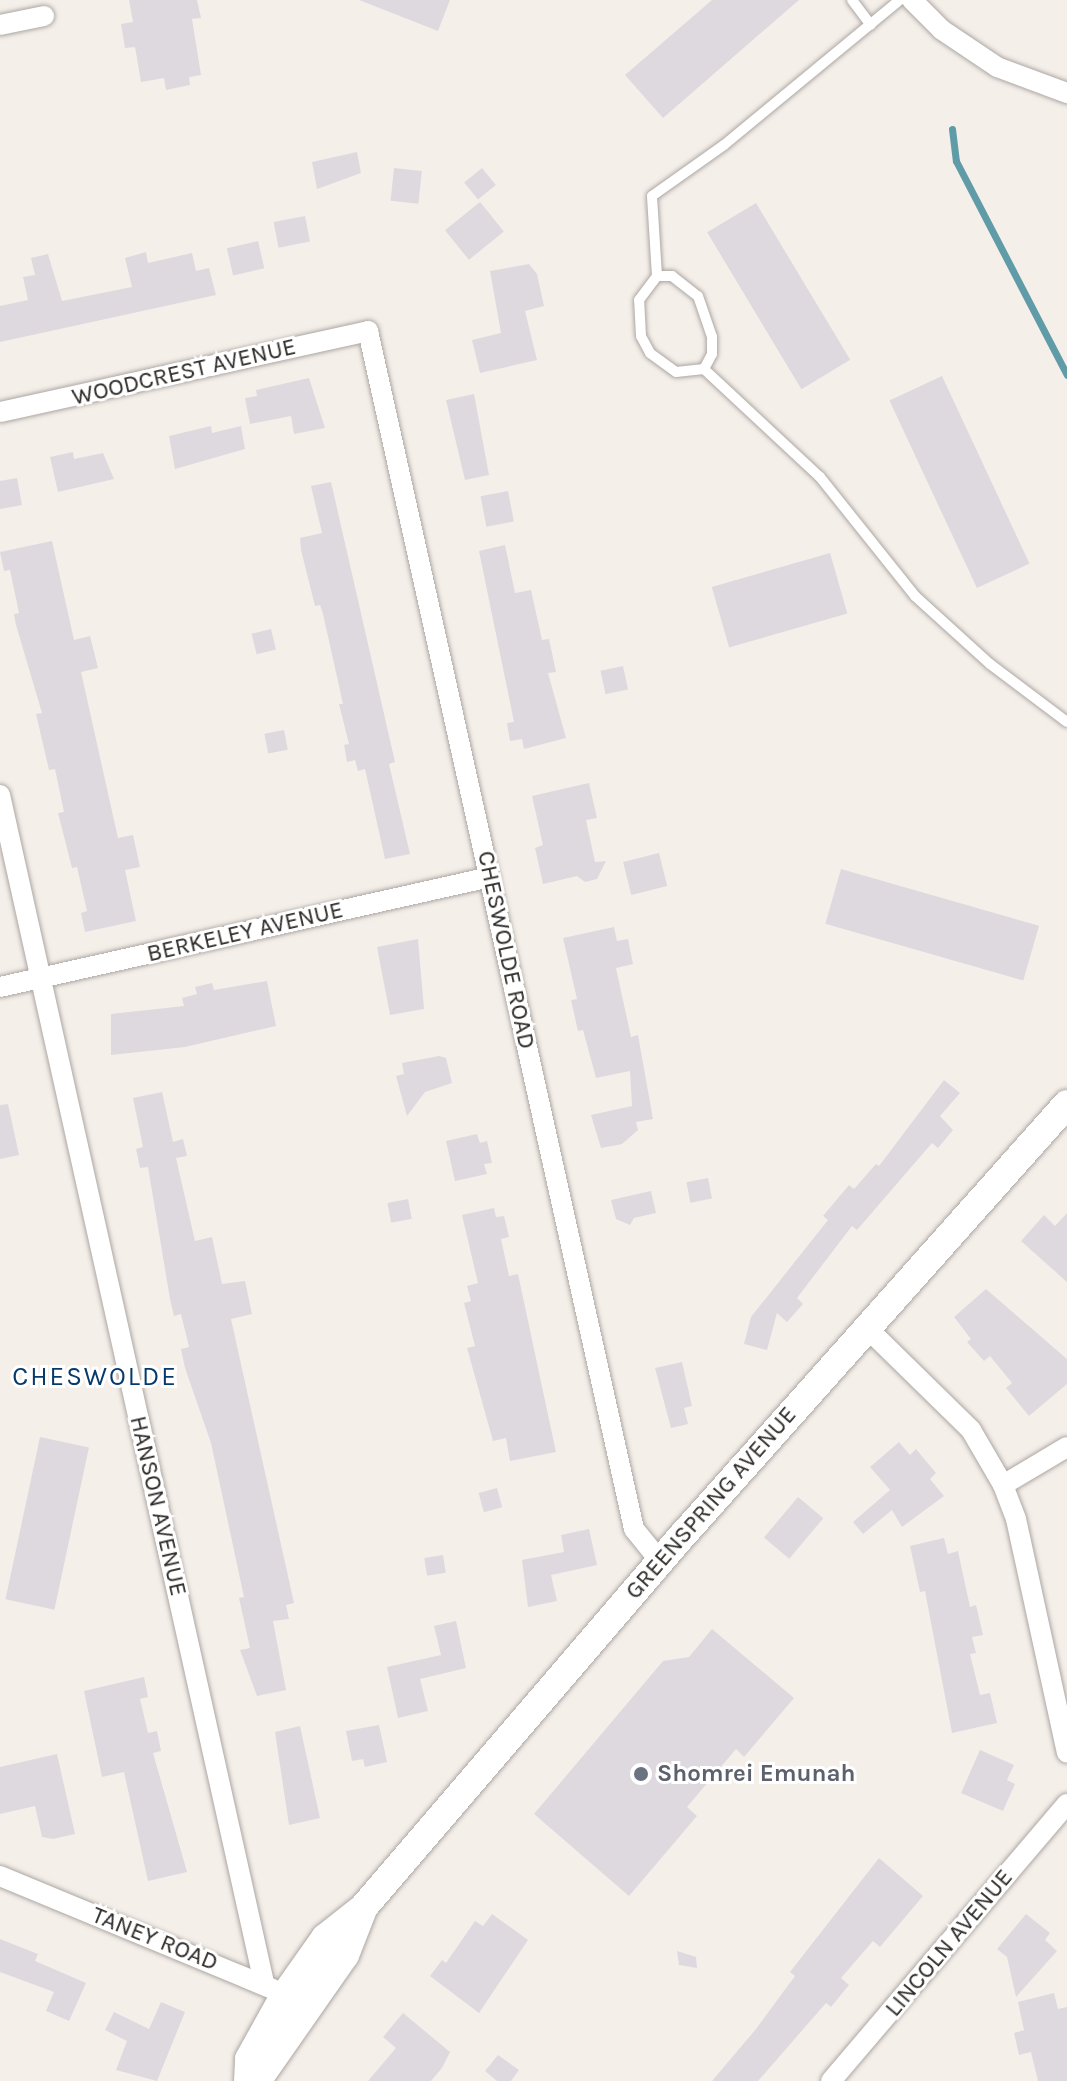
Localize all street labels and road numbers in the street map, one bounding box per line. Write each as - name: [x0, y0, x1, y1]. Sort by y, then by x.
- street label: WOODCREST AVENUE: [69, 332, 299, 412]
- street label: CHESWOLDE ROAD: [471, 848, 541, 1052]
- street label: BERKELEY AVENUE: [144, 895, 346, 969]
- street label: GREENSPRING AVENUE: [619, 1401, 803, 1605]
- street label: HANSON AVENUE: [123, 1413, 193, 1599]
- street label: LINCOLN AVENUE: [879, 1863, 1019, 2023]
- street label: TANEY ROAD: [88, 1901, 222, 1977]

